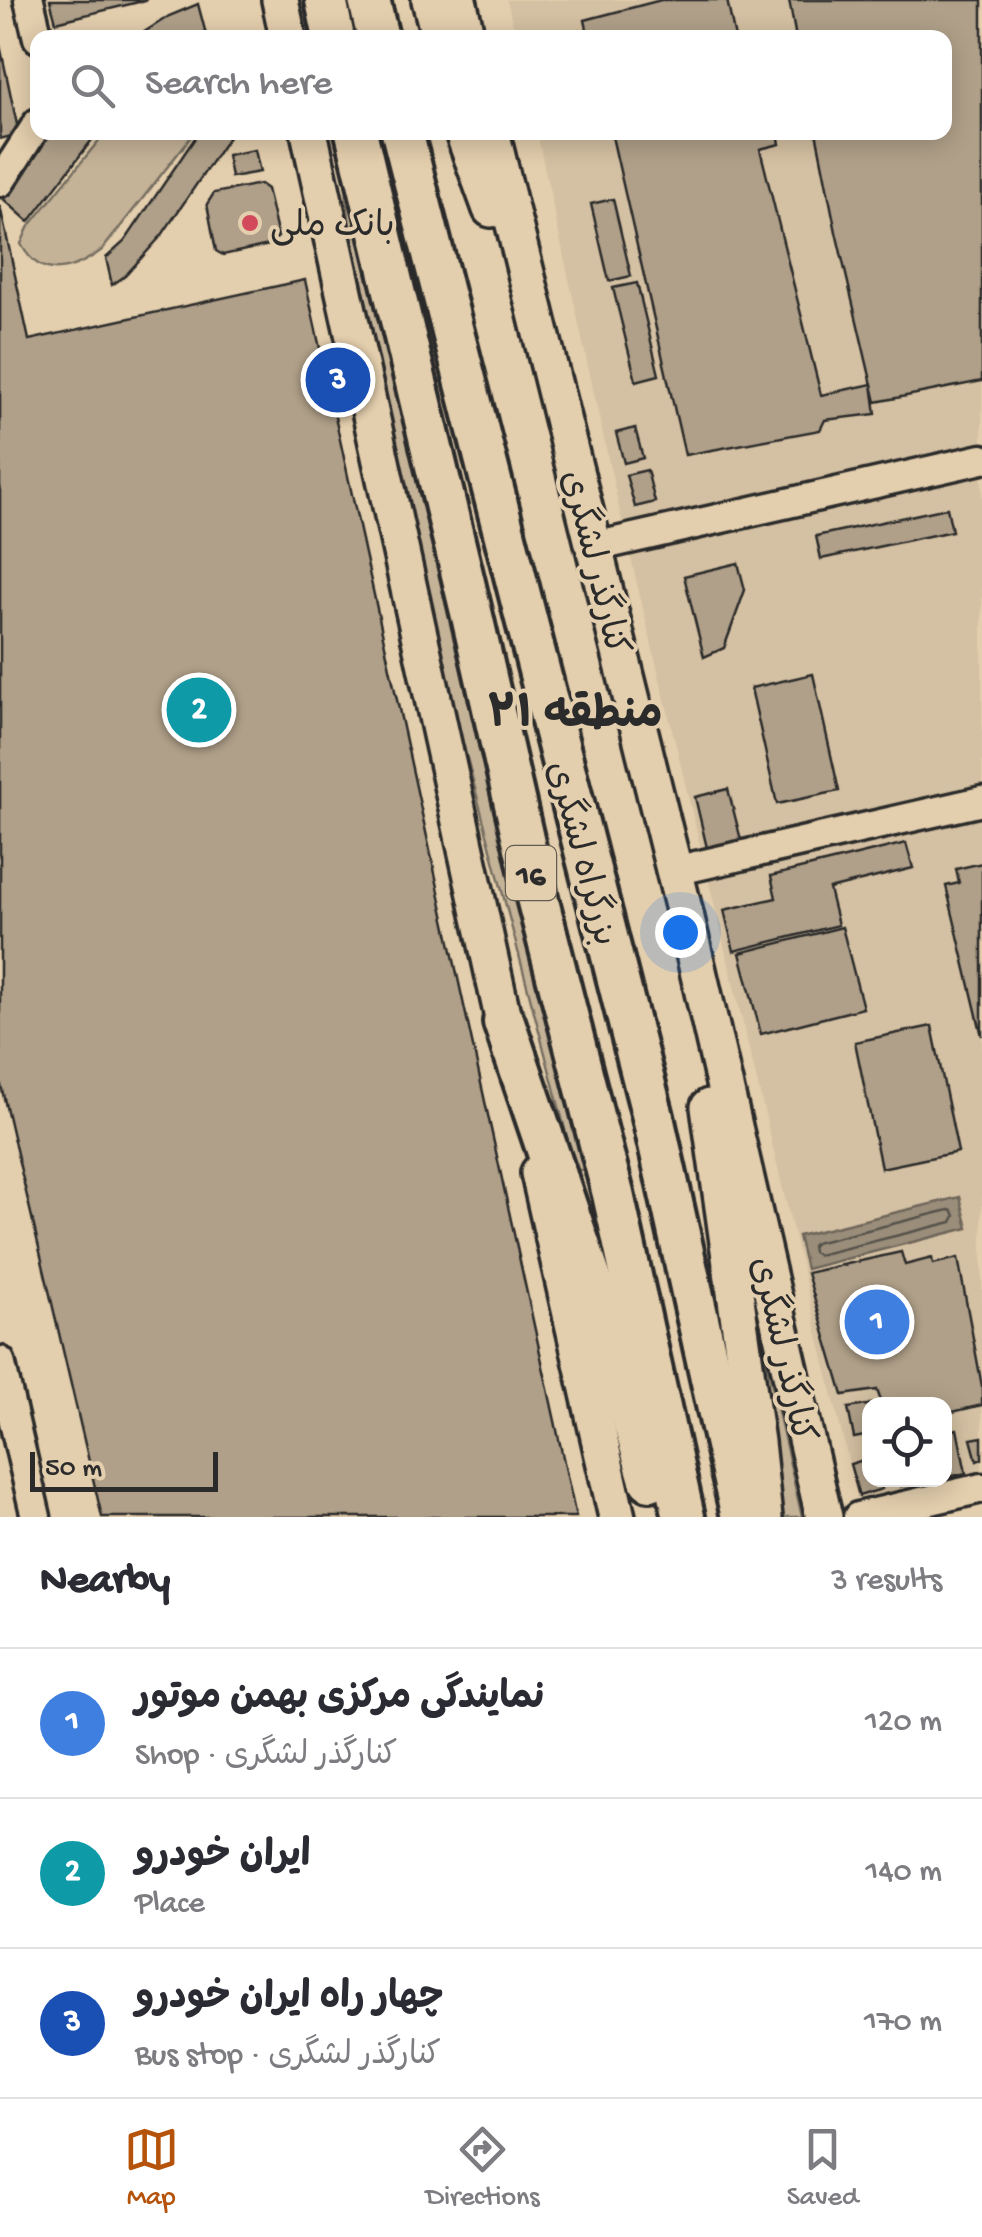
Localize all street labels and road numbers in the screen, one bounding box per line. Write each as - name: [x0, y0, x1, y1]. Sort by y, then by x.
- street label: کنارگذر لشگری: [549, 465, 639, 660]
- street label: بزرگراه لشگری: [534, 756, 628, 951]
- road number: 16: [506, 846, 556, 900]
- street label: کنارگذر لشگری: [738, 1252, 826, 1447]

